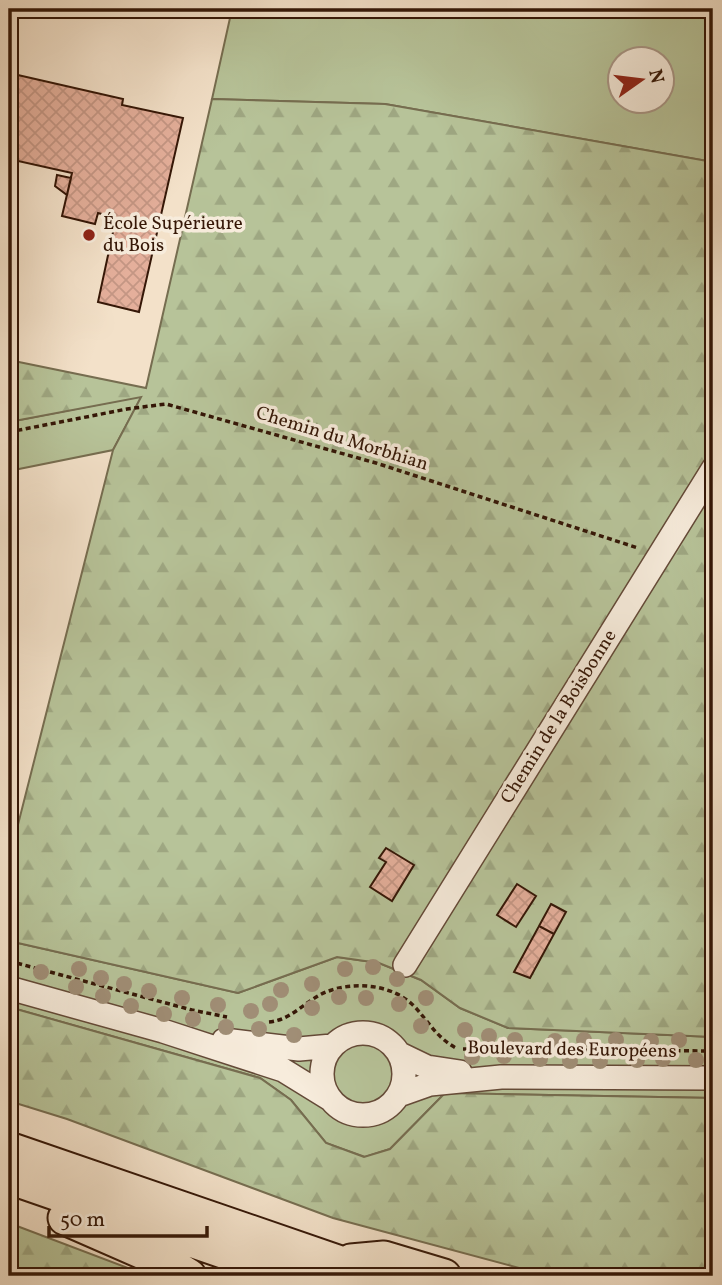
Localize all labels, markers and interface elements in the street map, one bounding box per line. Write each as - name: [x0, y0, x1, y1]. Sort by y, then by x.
- north arrow: [606, 46, 676, 116]
- text: N: [641, 67, 670, 86]
- place label: École Supérieure du Bois: [103, 211, 243, 259]
- marker: École Supérieure du Bois: [81, 227, 97, 243]
- street label: Chemin du Morbhian: [253, 400, 431, 478]
- street label: Chemin de la Boisbonne: [495, 625, 623, 809]
- street label: Boulevard des Européens: [467, 1035, 677, 1065]
- scale bar: [49, 1194, 206, 1238]
- text: 50 m: [60, 1206, 105, 1235]

